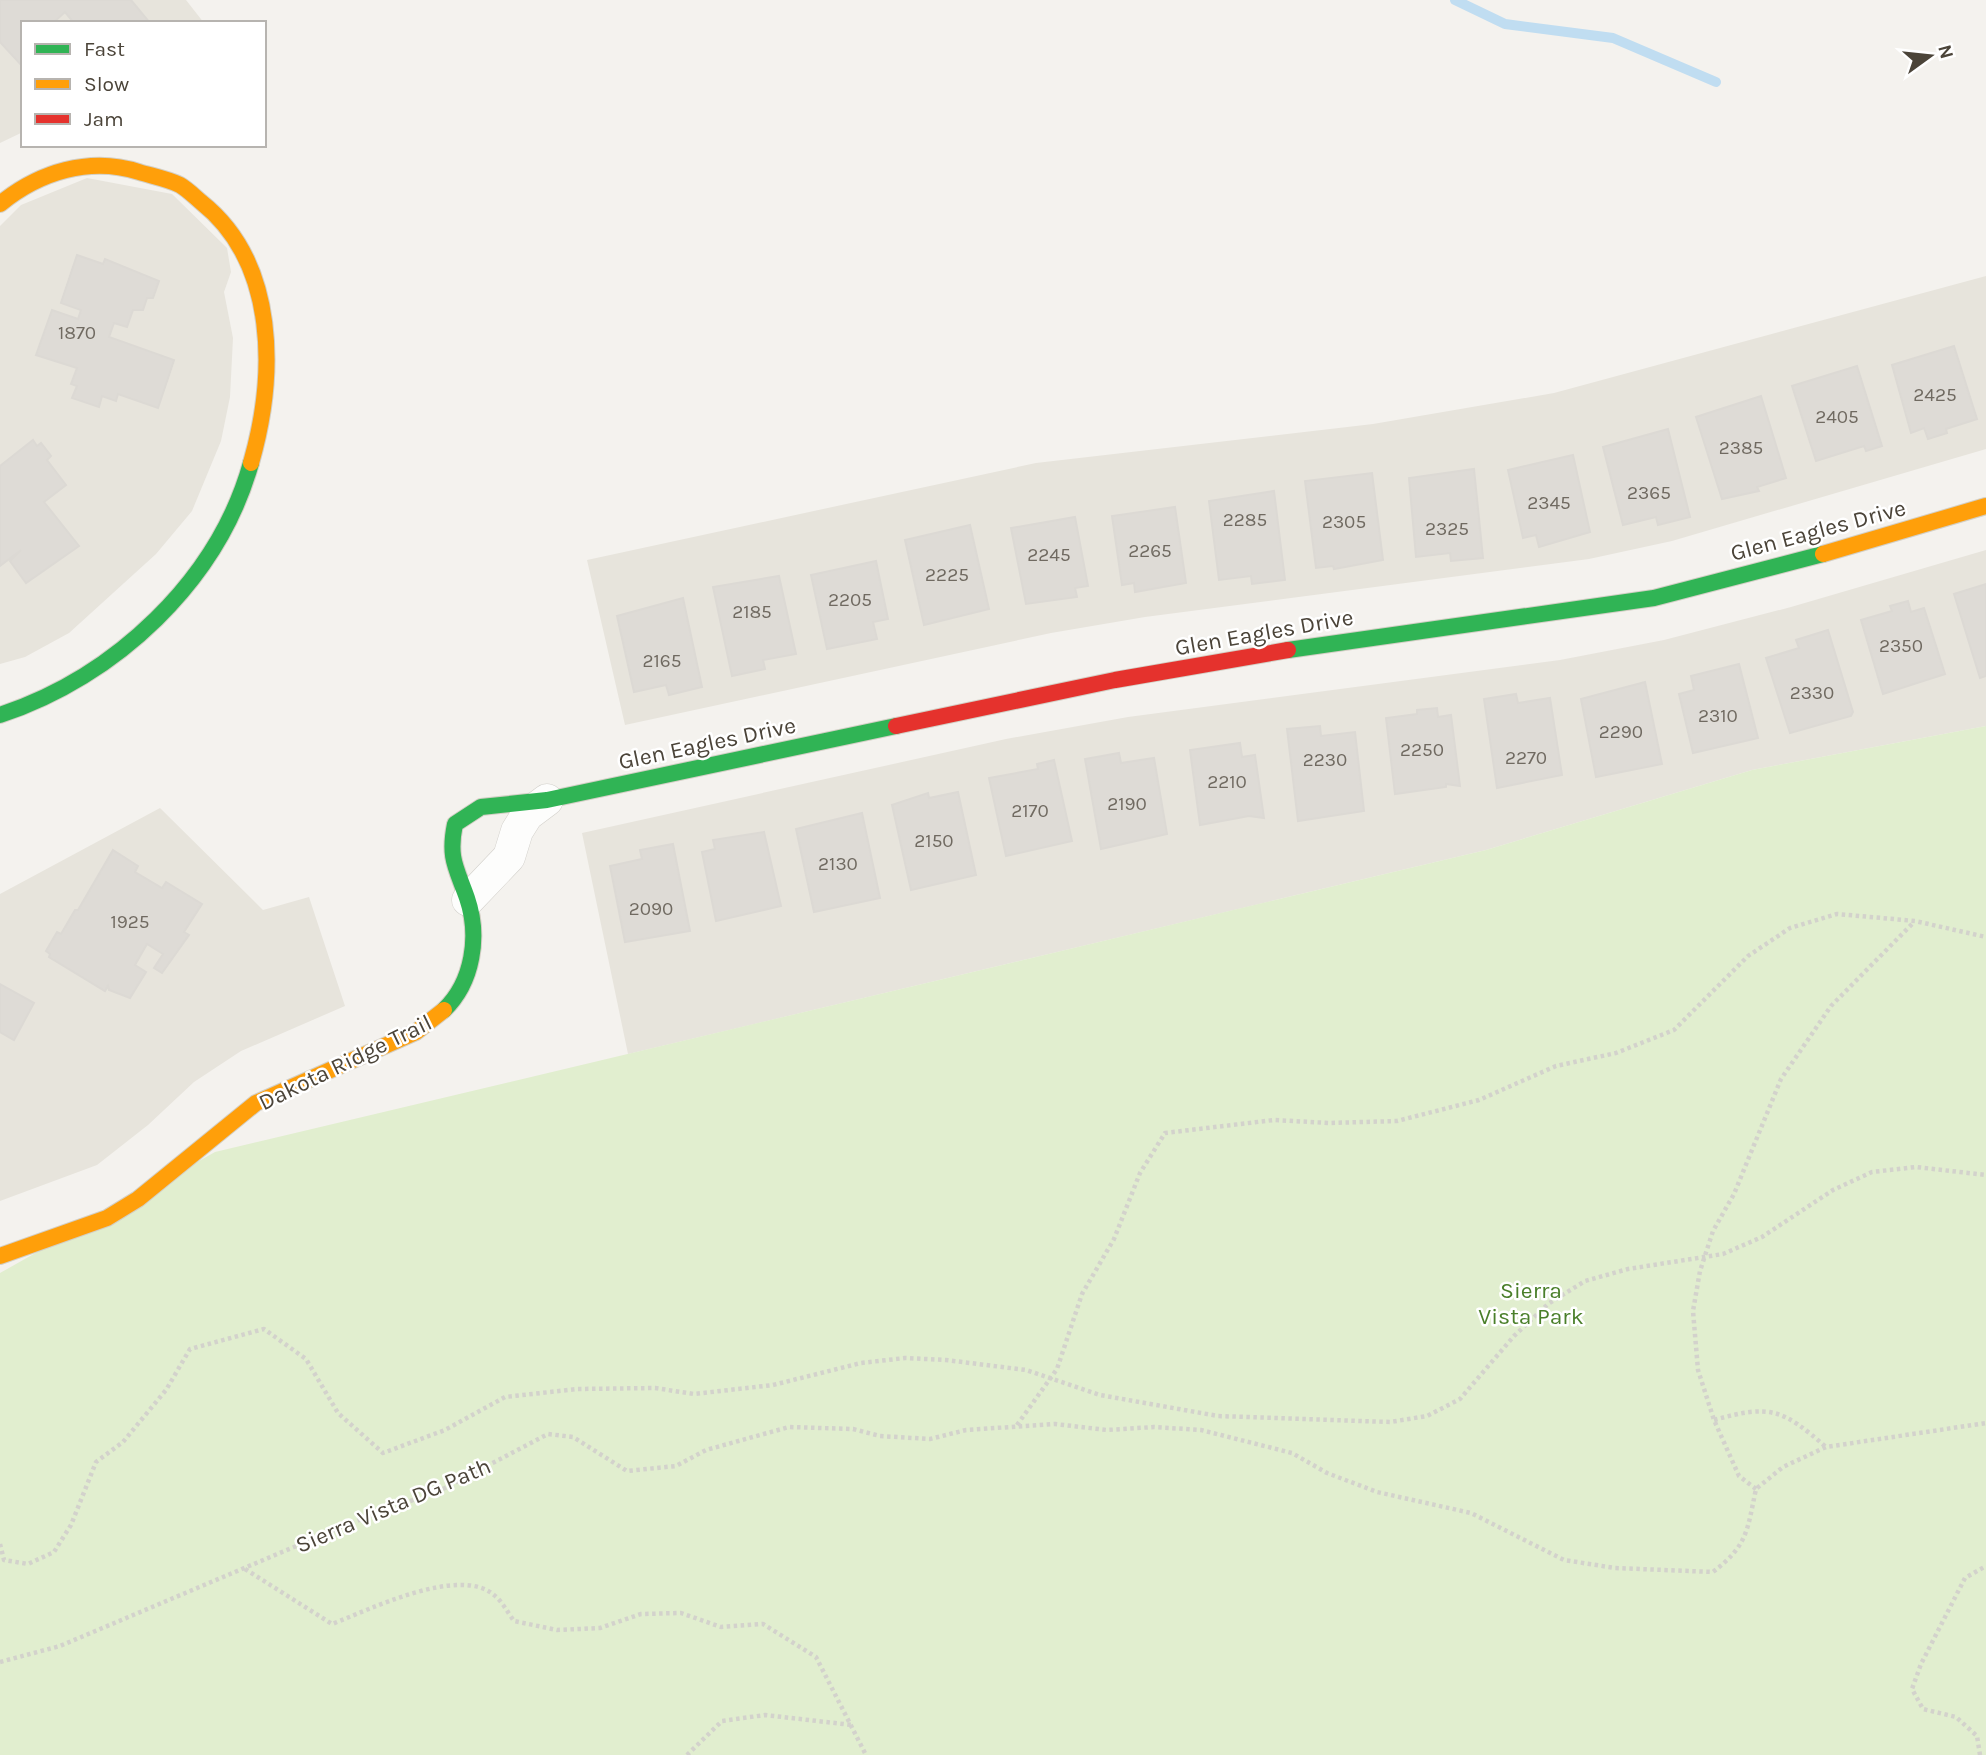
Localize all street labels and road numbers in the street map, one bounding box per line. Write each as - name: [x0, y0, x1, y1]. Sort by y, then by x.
- street label: Glen Eagles Drive: [1727, 494, 1909, 567]
- street label: Glen Eagles Drive: [1173, 604, 1355, 661]
- street label: Glen Eagles Drive: [616, 712, 798, 775]
- street label: Dakota Ridge Trail: [254, 1009, 436, 1116]
- street label: Sierra Vista DG Path: [292, 1452, 495, 1559]

